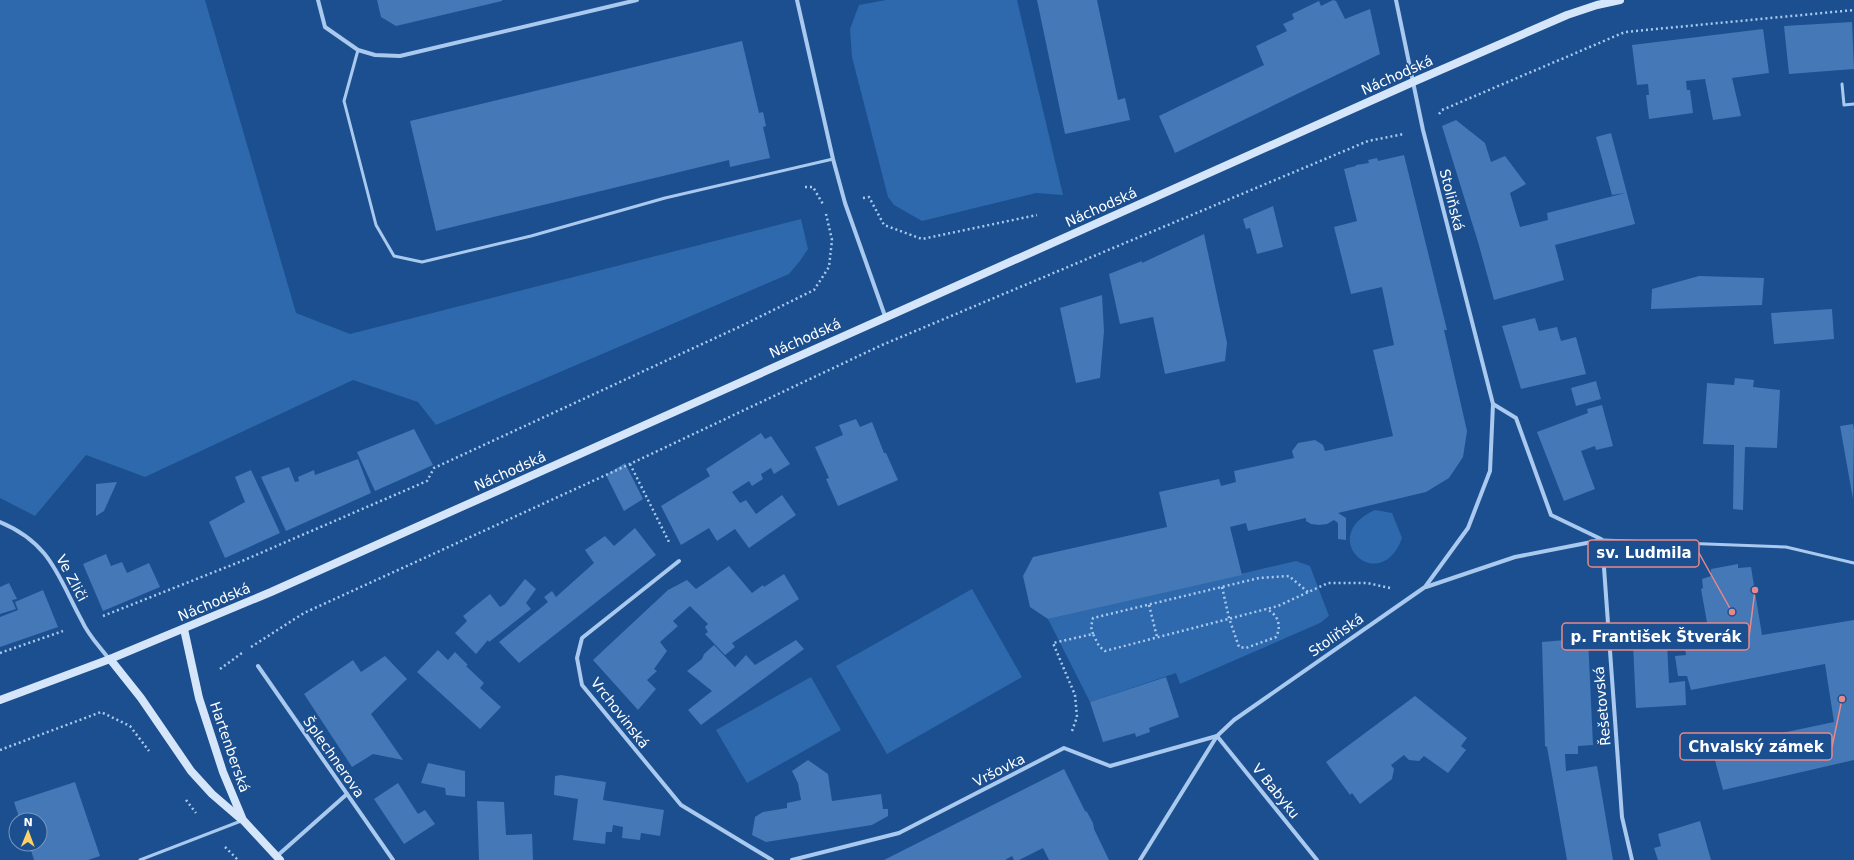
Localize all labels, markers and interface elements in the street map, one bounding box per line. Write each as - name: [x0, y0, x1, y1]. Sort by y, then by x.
- street label: Náchodská: [1359, 52, 1435, 98]
- street label: Stoliňská: [1437, 167, 1467, 233]
- street label: Náchodská: [1063, 184, 1139, 230]
- street label: Náchodská: [767, 315, 843, 361]
- street label: Náchodská: [472, 448, 548, 494]
- callout: sv. Ludmila: [1588, 540, 1699, 567]
- text: sv. Ludmila: [1596, 544, 1692, 562]
- street label: Ve Zliči: [53, 552, 91, 604]
- street label: Náchodská: [176, 580, 252, 624]
- street label: Stoliňská: [1305, 610, 1367, 660]
- callout: p. František Štverák: [1562, 623, 1749, 650]
- text: p. František Štverák: [1570, 627, 1743, 646]
- street label: Řešetovská: [1591, 666, 1613, 746]
- street label: Vrchovinská: [588, 675, 652, 751]
- street label: Hartenberská: [207, 700, 253, 794]
- street label: Šplechnerova: [300, 713, 369, 801]
- callout: Chvalský zámek: [1680, 733, 1832, 760]
- text: Chvalský zámek: [1688, 738, 1825, 756]
- street label: Vršovka: [970, 750, 1028, 790]
- street label: V Babyku: [1249, 760, 1303, 822]
- north arrow: [8, 812, 48, 852]
- text: N: [23, 816, 33, 829]

